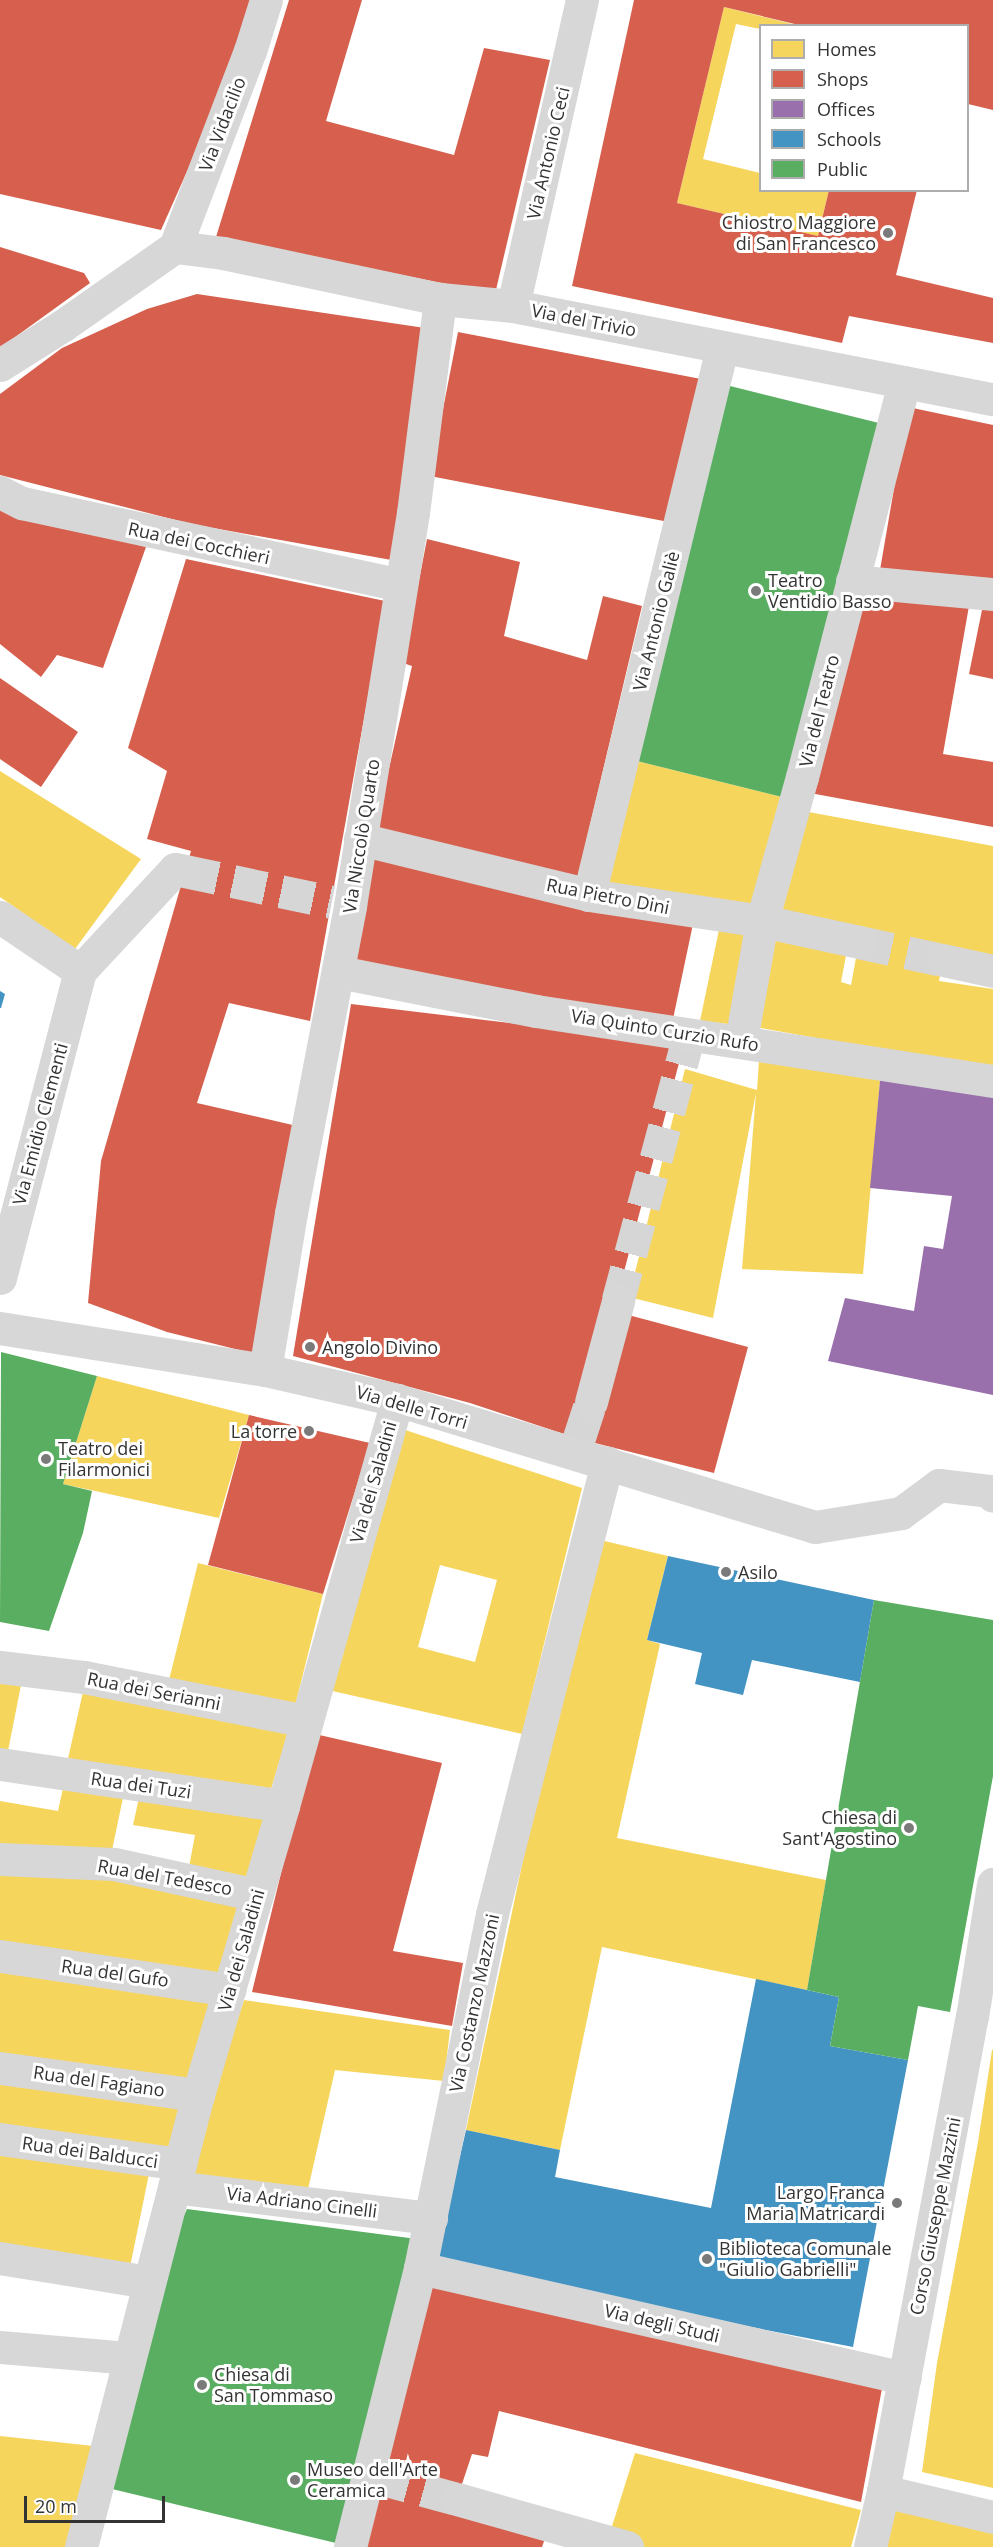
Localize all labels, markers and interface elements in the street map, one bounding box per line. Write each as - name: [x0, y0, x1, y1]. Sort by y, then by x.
- legend: [759, 24, 969, 192]
- text: Homes: [817, 37, 876, 61]
- text: Shops: [817, 67, 868, 91]
- street label: Via Vidacilio: [194, 74, 250, 174]
- street label: Via Antonio Ceci: [522, 85, 574, 221]
- text: Offices: [817, 97, 875, 121]
- text: Schools: [817, 127, 881, 151]
- text: Public: [817, 157, 868, 181]
- place label: Chiostro Maggiore di San Francesco: [722, 212, 876, 254]
- marker: Chiostro Maggiore di San Francesco: [881, 226, 895, 240]
- street label: Via del Trivio: [530, 299, 638, 341]
- street label: Rua dei Cocchieri: [126, 517, 272, 569]
- street label: Via Antonio Galiè: [628, 549, 684, 693]
- place label: Teatro Ventidio Basso: [768, 570, 892, 612]
- marker: Teatro Ventidio Basso: [749, 584, 763, 598]
- street label: Via del Teatro: [795, 653, 843, 769]
- street label: Via Niccolò Quarto: [338, 757, 384, 915]
- street label: Rua Pietro Dini: [545, 873, 671, 919]
- street label: Via Quinto Curzio Rufo: [570, 1004, 760, 1056]
- street label: Via Emidio Clementi: [8, 1041, 72, 1207]
- place label: Angolo Divino: [322, 1336, 438, 1358]
- marker: Angolo Divino: [303, 1340, 317, 1354]
- street label: Via delle Torri: [354, 1381, 470, 1433]
- street label: Via dei Saladini: [345, 1419, 401, 1545]
- place label: La torre: [231, 1420, 297, 1442]
- marker: La torre: [302, 1424, 316, 1438]
- place label: Teatro dei Filarmonici: [58, 1438, 150, 1480]
- marker: Teatro dei Filarmonici: [39, 1452, 53, 1466]
- place label: Asilo: [738, 1561, 778, 1583]
- marker: Asilo: [719, 1565, 733, 1579]
- street label: Rua dei Serianni: [85, 1667, 223, 1715]
- street label: Rua dei Tuzi: [89, 1767, 193, 1803]
- place label: Chiesa di Sant'Agostino: [782, 1807, 897, 1850]
- marker: Chiesa di Sant'Agostino: [902, 1821, 916, 1835]
- street label: Rua del Tedesco: [96, 1855, 234, 1899]
- street label: Via dei Saladini: [213, 1887, 269, 2013]
- street label: Via Costanzo Mazzoni: [445, 1912, 503, 2094]
- street label: Rua del Gufo: [60, 1955, 170, 1991]
- street label: Rua del Fagiano: [32, 2061, 166, 2101]
- street label: Corso Giuseppe Mazzini: [905, 2115, 965, 2317]
- street label: Rua dei Balducci: [21, 2132, 159, 2172]
- street label: Via Adriano Cinelli: [226, 2182, 378, 2222]
- place label: Largo Franca Maria Matricardi: [746, 2182, 885, 2224]
- marker: Largo Franca Maria Matricardi: [890, 2196, 904, 2210]
- place label: Biblioteca Comunale "Giulio Gabrielli": [719, 2238, 891, 2280]
- marker: Biblioteca Comunale "Giulio Gabrielli": [700, 2252, 714, 2266]
- street label: Via degli Studi: [602, 2299, 722, 2347]
- place label: Chiesa di San Tommaso: [214, 2364, 333, 2406]
- marker: Chiesa di San Tommaso: [195, 2378, 209, 2392]
- place label: Museo dell'Arte Ceramica: [307, 2459, 438, 2502]
- marker: Museo dell'Arte Ceramica: [288, 2473, 302, 2487]
- scale bar: [27, 2484, 168, 2522]
- text: 20 m: [35, 2494, 77, 2518]

